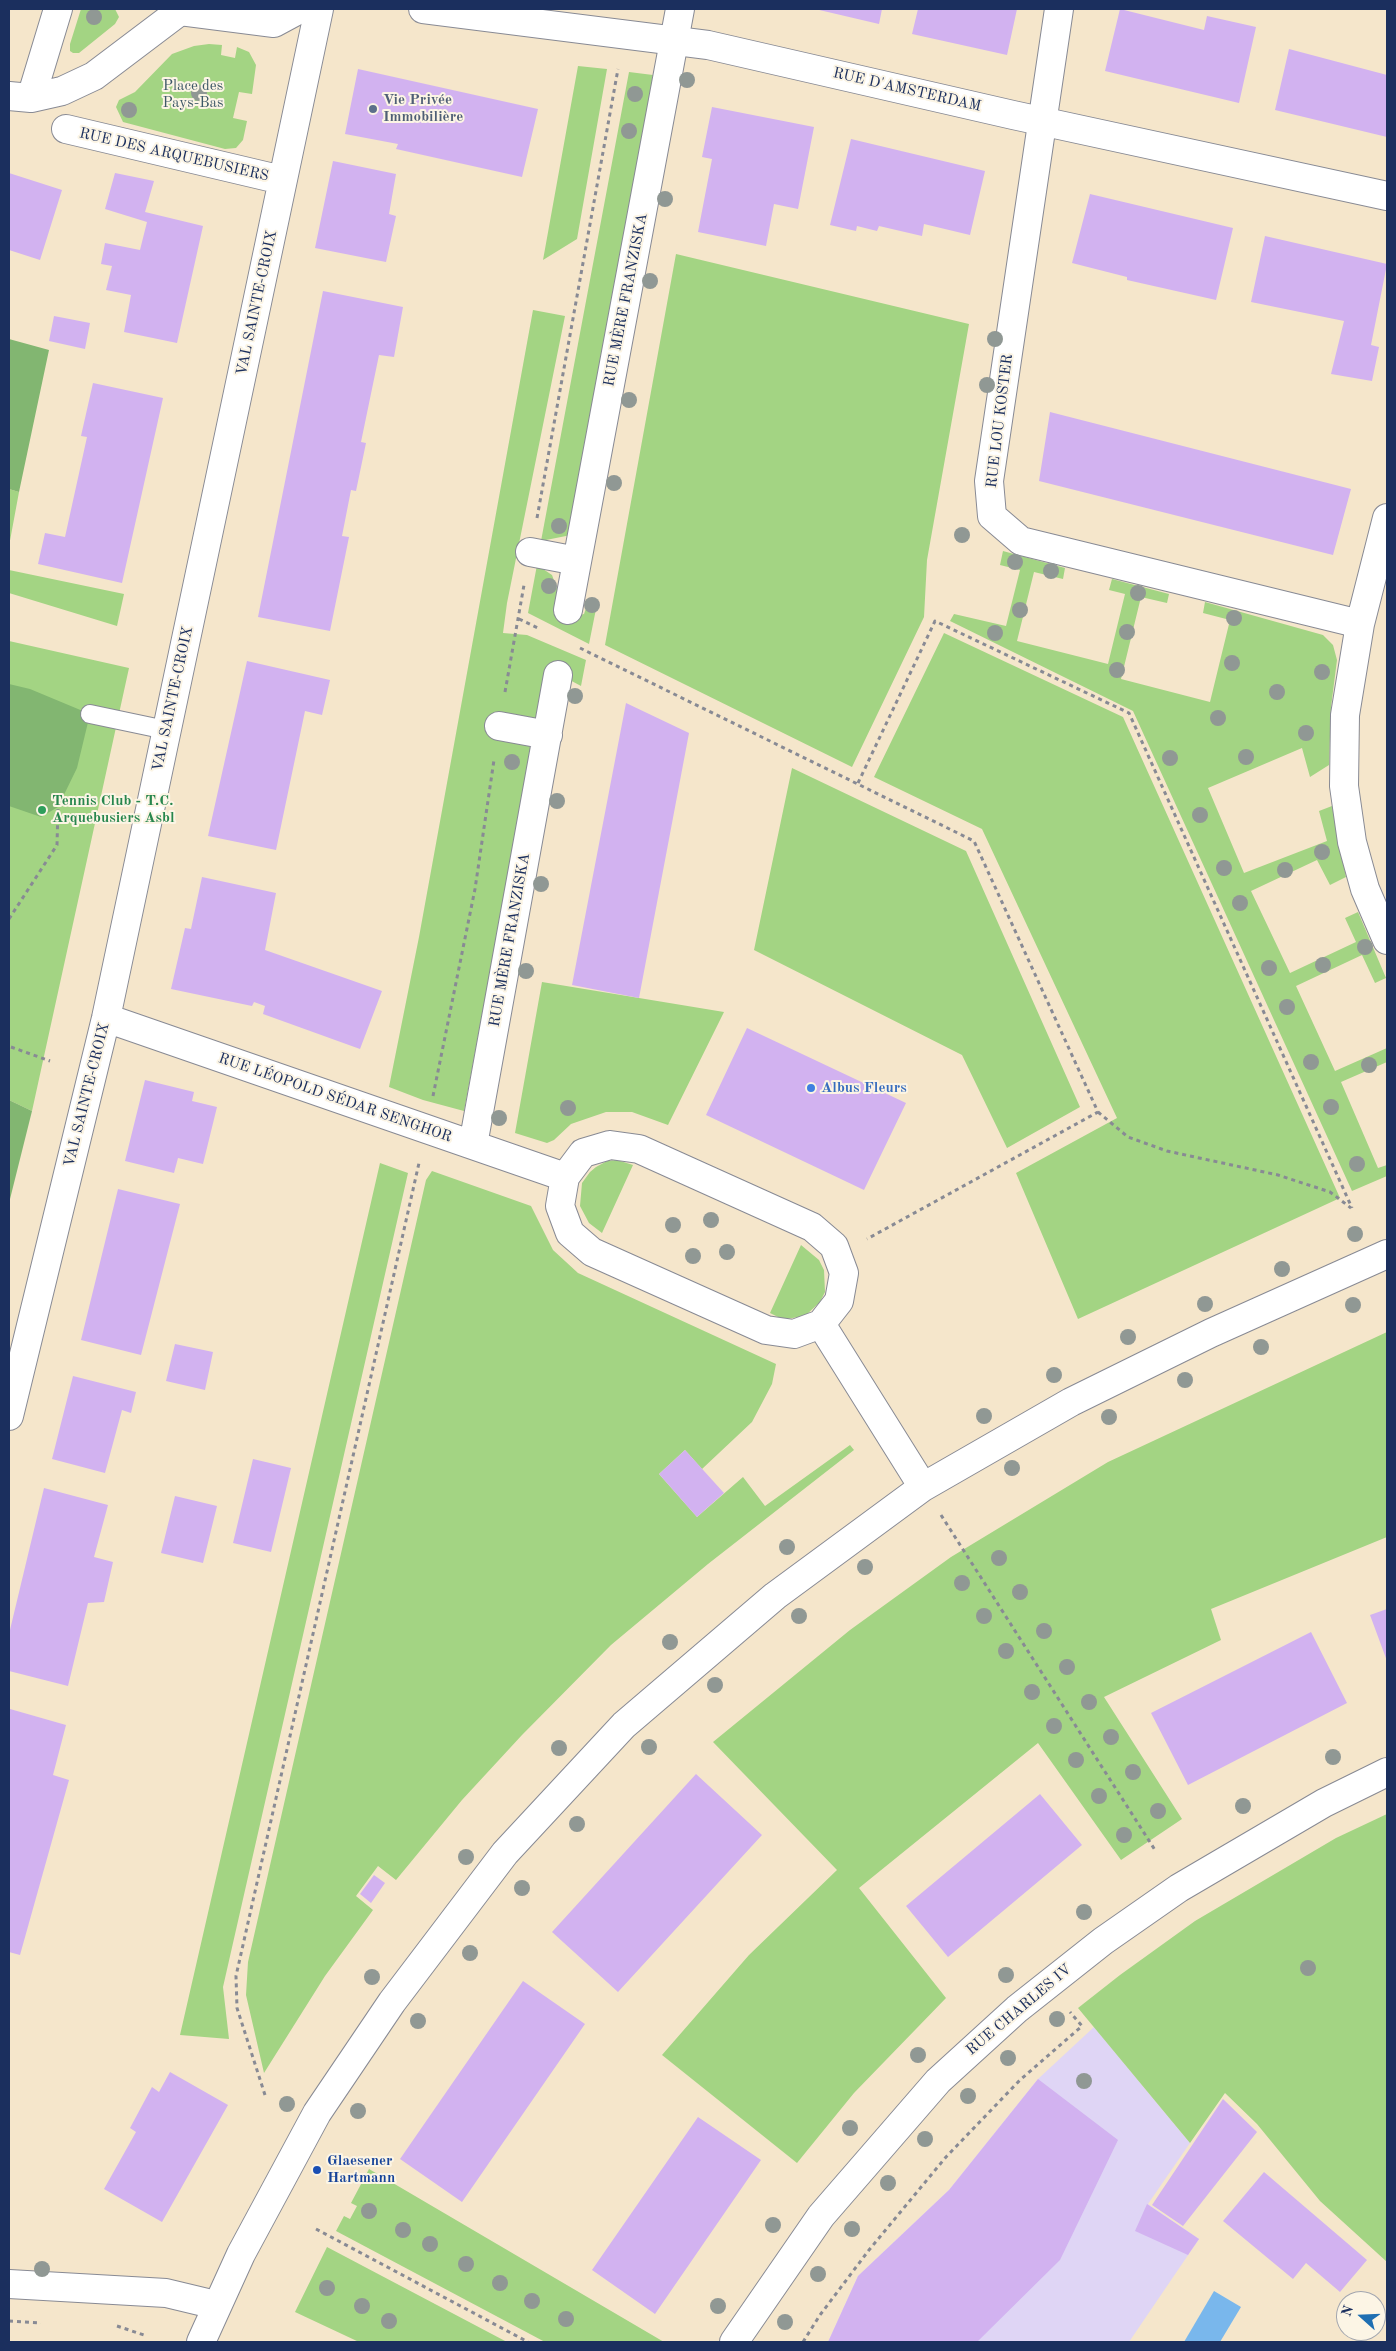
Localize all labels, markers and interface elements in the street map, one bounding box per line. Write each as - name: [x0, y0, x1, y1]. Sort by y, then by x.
- street label: RUE D'AMSTERDAM: [831, 64, 983, 116]
- park label: Place des Pays-Bas: [163, 77, 223, 112]
- place label: Vie Privée Immobilière: [383, 91, 463, 126]
- marker: Vie Privée Immobilière: [367, 103, 379, 115]
- street label: RUE DES ARQUEBUSIERS: [77, 124, 271, 186]
- street label: RUE MÈRE FRANZISKA: [600, 212, 652, 388]
- street label: VAL SAINTE-CROIX: [233, 229, 281, 377]
- street label: RUE LOU KOSTER: [983, 353, 1017, 489]
- street label: VAL SAINTE-CROIX: [149, 625, 197, 773]
- place label: Tennis Club - T.C. Arquebusiers Asbl: [52, 792, 175, 827]
- marker: Tennis Club - T.C. Arquebusiers Asbl: [36, 804, 48, 816]
- street label: RUE MÈRE FRANZISKA: [486, 852, 534, 1028]
- street label: VAL SAINTE-CROIX: [60, 1021, 114, 1169]
- street label: RUE LÉOPOLD SÉDAR SENGHOR: [216, 1049, 454, 1147]
- place label: Albus Fleurs: [821, 1079, 907, 1097]
- marker: Albus Fleurs: [805, 1082, 817, 1094]
- street label: RUE CHARLES IV: [963, 1961, 1075, 2059]
- place label: Glaesener Hartmann: [327, 2152, 395, 2187]
- marker: Glaesener Hartmann: [311, 2164, 323, 2176]
- north arrow: [1336, 2291, 1386, 2341]
- text: N: [1339, 2304, 1356, 2319]

